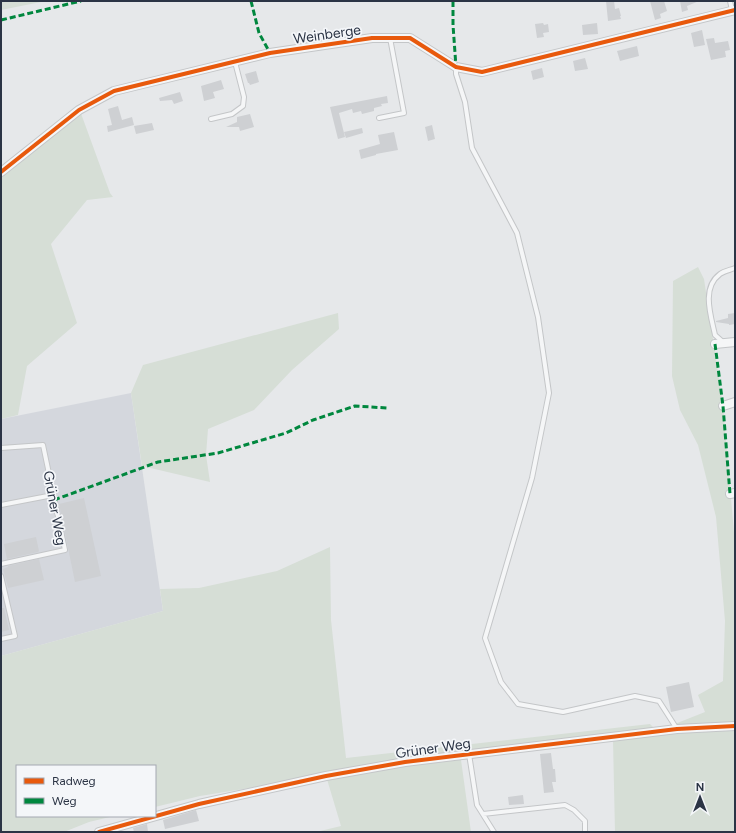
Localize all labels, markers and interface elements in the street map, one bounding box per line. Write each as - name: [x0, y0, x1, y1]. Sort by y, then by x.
- street label: Weinberge: [292, 21, 362, 48]
- street label: Grüner Weg: [40, 469, 69, 547]
- street label: Grüner Weg: [394, 735, 472, 762]
- legend: [16, 765, 156, 817]
- text: Radweg: [52, 774, 96, 788]
- north arrow: [680, 777, 720, 817]
- text: N: [696, 781, 704, 794]
- text: Weg: [52, 794, 77, 808]

